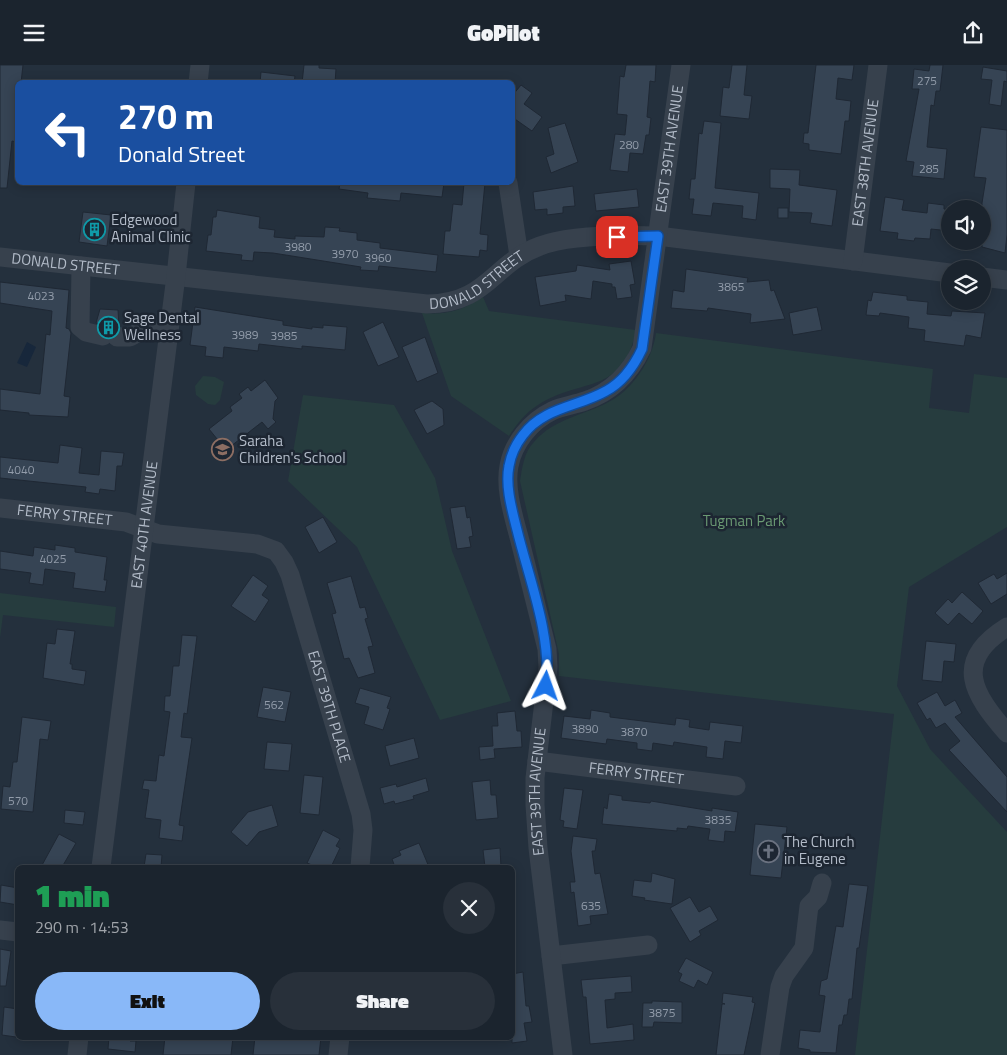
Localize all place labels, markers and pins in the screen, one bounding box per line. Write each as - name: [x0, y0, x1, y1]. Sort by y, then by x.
- place label: Edgewood Animal Clinic: [111, 208, 191, 248]
- pin: [596, 216, 638, 258]
- building icon: Edgewood Animal Clinic: [83, 217, 107, 241]
- place label: Sage Dental Wellness: [124, 306, 200, 346]
- building icon: Sage Dental Wellness: [96, 315, 120, 339]
- place label: Saraha Children's School: [239, 429, 346, 469]
- school or university icon: Saraha Children's School: [211, 438, 235, 462]
- place label: The Church in Eugene: [784, 830, 855, 870]
- church icon: The Church in Eugene: [756, 839, 780, 863]

